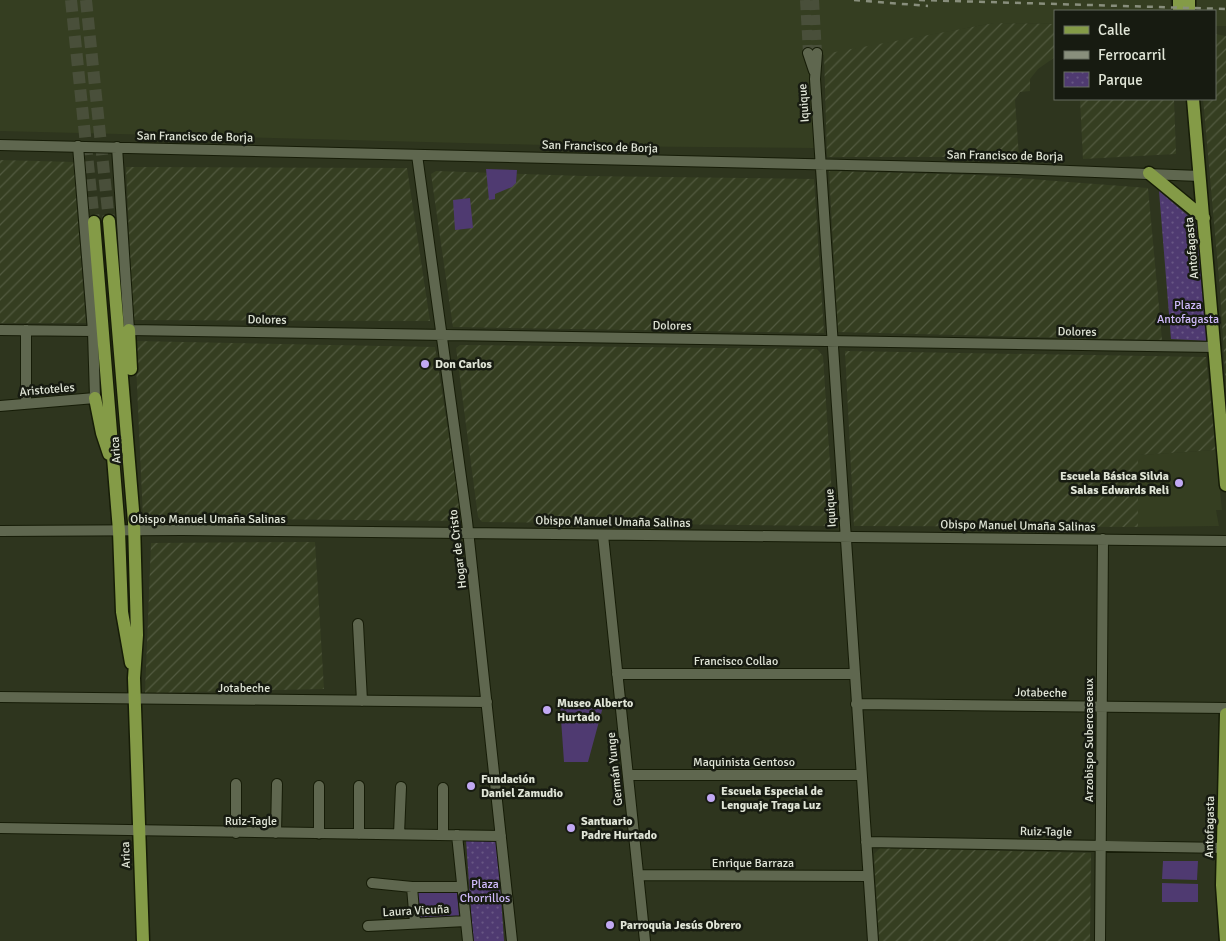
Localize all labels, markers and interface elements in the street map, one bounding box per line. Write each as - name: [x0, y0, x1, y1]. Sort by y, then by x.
- legend: [1054, 10, 1216, 100]
- text: Calle: [1098, 21, 1131, 39]
- text: Ferrocarril: [1098, 46, 1166, 64]
- text: Parque: [1098, 71, 1143, 89]
- street label: Iquique: [795, 83, 813, 123]
- street label: San Francisco de Borja: [137, 128, 253, 146]
- street label: San Francisco de Borja: [542, 137, 658, 157]
- street label: San Francisco de Borja: [947, 147, 1063, 165]
- street label: Antofagasta: [1182, 216, 1202, 280]
- park label: Plaza Antofagasta: [1157, 298, 1219, 327]
- street label: Dolores: [247, 312, 287, 328]
- street label: Dolores: [652, 318, 692, 334]
- street label: Dolores: [1057, 324, 1097, 340]
- place label: Don Carlos: [435, 357, 493, 372]
- marker: Don Carlos: [419, 358, 431, 370]
- street label: Aristoteles: [19, 380, 75, 400]
- street label: Arica: [108, 436, 124, 464]
- place label: Escuela Básica Silvia Salas Edwards Reli: [1060, 469, 1169, 498]
- marker: Escuela Básica Silvia Salas Edwards Reli: [1173, 477, 1185, 489]
- street label: Iquique: [822, 488, 840, 528]
- street label: Hogar de Cristo: [446, 509, 470, 589]
- street label: Obispo Manuel Umaña Salinas: [130, 512, 286, 527]
- street label: Obispo Manuel Umaña Salinas: [535, 513, 691, 531]
- street label: Obispo Manuel Umaña Salinas: [940, 517, 1096, 535]
- street label: Francisco Collao: [694, 654, 778, 669]
- street label: Arzobispo Subercaseaux: [1082, 677, 1097, 802]
- street label: Jotabeche: [218, 681, 270, 696]
- street label: Jotabeche: [1015, 685, 1067, 701]
- place label: Museo Alberto Hurtado: [557, 696, 633, 725]
- marker: Museo Alberto Hurtado: [541, 704, 553, 716]
- street label: Germán Yunge: [604, 731, 626, 807]
- street label: Maquinista Gentoso: [693, 755, 795, 770]
- place label: Fundación Daniel Zamudio: [481, 772, 563, 801]
- marker: Fundación Daniel Zamudio: [465, 780, 477, 792]
- place label: Escuela Especial de Lenguaje Traga Luz: [721, 784, 823, 813]
- marker: Escuela Especial de Lenguaje Traga Luz: [705, 792, 717, 804]
- street label: Antofagasta: [1202, 796, 1218, 858]
- street label: Ruiz-Tagle: [225, 814, 277, 829]
- place label: Santuario Padre Hurtado: [581, 814, 657, 843]
- marker: Santuario Padre Hurtado: [565, 822, 577, 834]
- street label: Ruiz-Tagle: [1020, 824, 1072, 840]
- street label: Arica: [118, 841, 134, 869]
- street label: Enrique Barraza: [712, 856, 794, 871]
- park label: Plaza Chorrillos: [460, 877, 510, 906]
- street label: Laura Vicuña: [382, 902, 450, 920]
- place label: Parroquia Jesús Obrero: [620, 918, 741, 933]
- marker: Parroquia Jesús Obrero: [604, 919, 616, 931]

